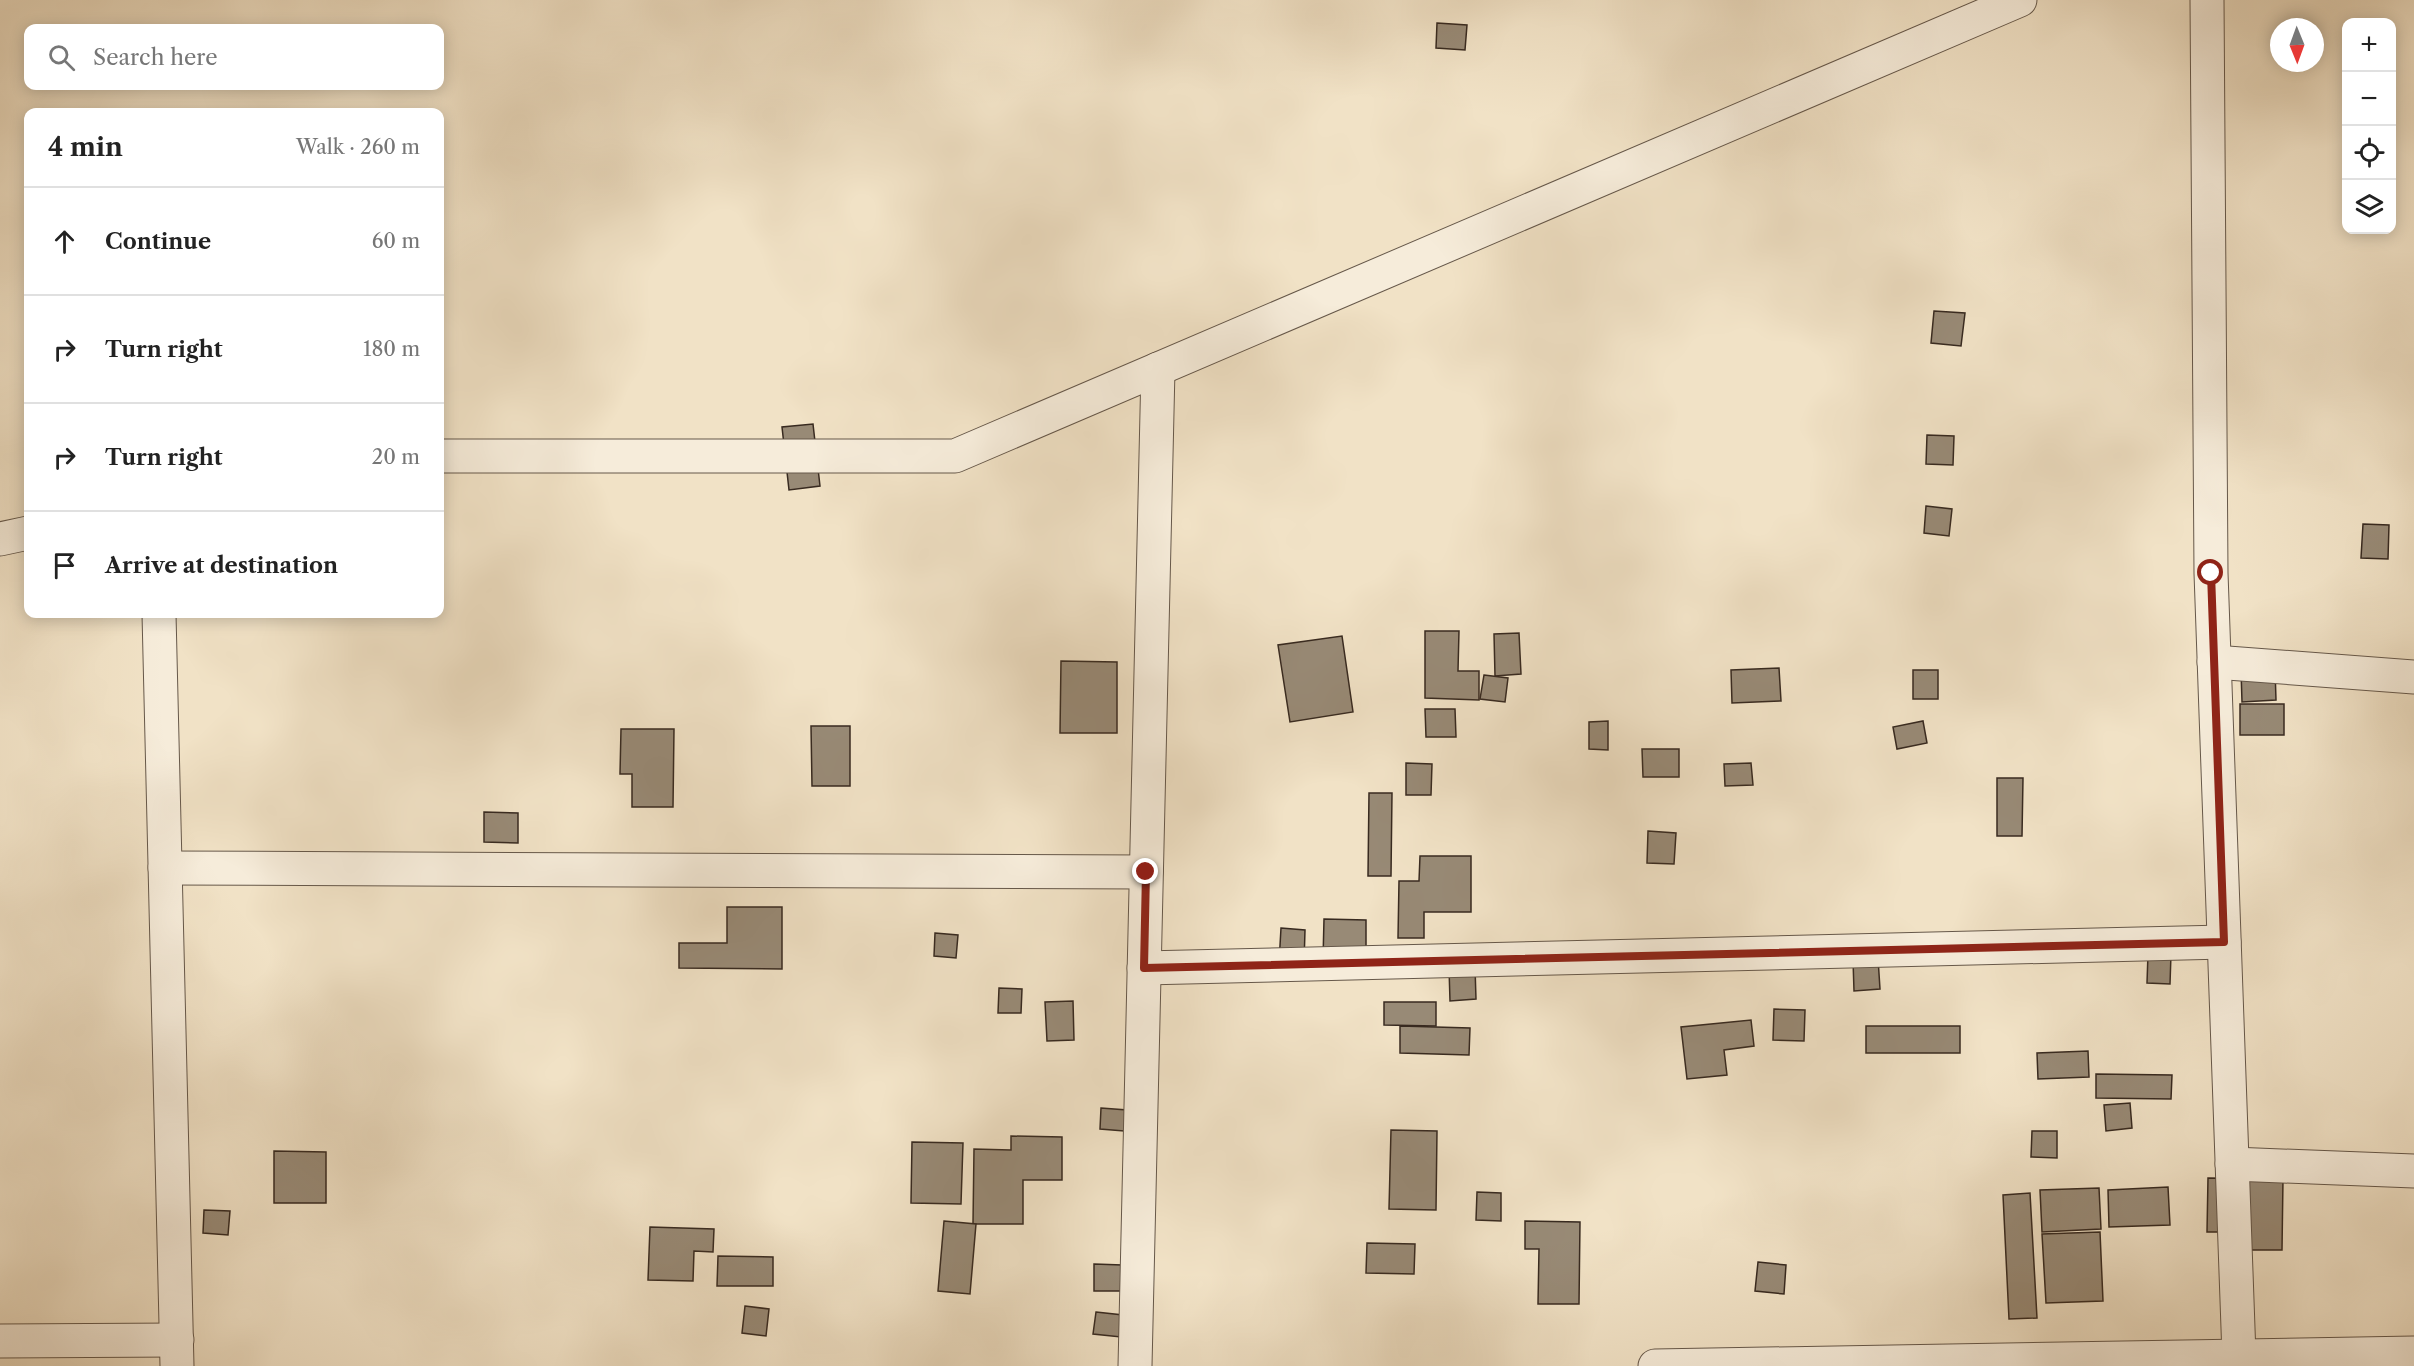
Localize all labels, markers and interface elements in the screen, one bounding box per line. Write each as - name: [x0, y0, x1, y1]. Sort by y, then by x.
- north arrow: [2270, 18, 2324, 72]
- map controls: [2342, 18, 2396, 234]
- button: +: [2342, 18, 2396, 72]
- search box: [24, 24, 444, 90]
- icon: search: [45, 41, 78, 74]
- text: Search here: [93, 44, 218, 71]
- button: −: [2342, 72, 2396, 126]
- button: locate: [2342, 126, 2396, 180]
- text: 4 min: [48, 131, 123, 163]
- text: Walk · 260 m: [296, 135, 420, 159]
- button: layers: [2342, 180, 2396, 234]
- icon: ahead: [48, 225, 81, 258]
- text: Continue: [105, 228, 211, 255]
- text: 60 m: [372, 229, 420, 253]
- icon: right: [48, 333, 81, 366]
- text: Turn right: [105, 336, 223, 363]
- text: 180 m: [363, 337, 420, 361]
- icon: right: [48, 441, 81, 474]
- text: Turn right: [105, 444, 223, 471]
- text: 20 m: [372, 445, 420, 469]
- icon: arrive: [48, 549, 81, 582]
- text: Arrive at destination: [105, 552, 338, 579]
- route start: [2197, 559, 2223, 585]
- route end: [1132, 858, 1158, 884]

